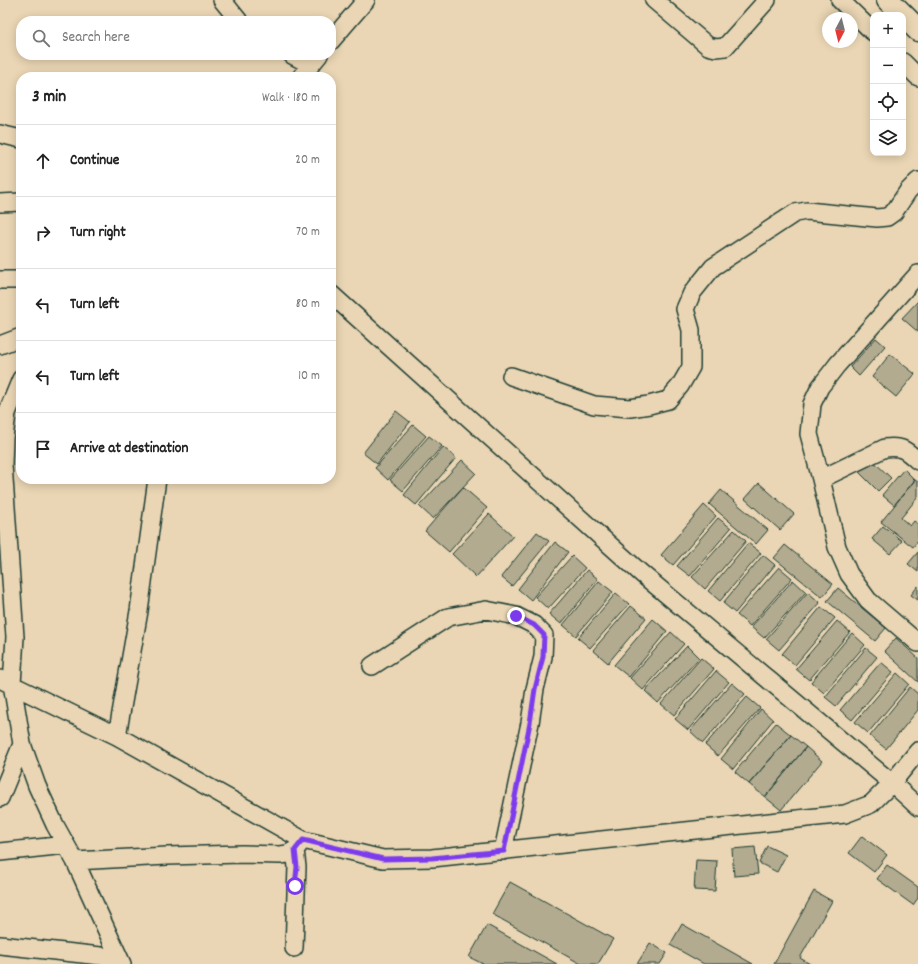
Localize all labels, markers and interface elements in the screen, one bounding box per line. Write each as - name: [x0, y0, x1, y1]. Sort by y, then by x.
- north arrow: [822, 12, 858, 48]
- map controls: [870, 12, 906, 156]
- button: +: [870, 12, 906, 48]
- search box: [16, 16, 336, 60]
- icon: search: [30, 27, 52, 49]
- text: Search here: [62, 27, 130, 49]
- button: −: [870, 48, 906, 84]
- button: locate: [870, 84, 906, 120]
- text: 3 min: [32, 86, 66, 110]
- text: Walk · 180 m: [262, 89, 320, 108]
- button: layers: [870, 120, 906, 156]
- icon: ahead: [32, 150, 54, 172]
- text: Continue: [70, 150, 119, 172]
- text: 20 m: [295, 151, 320, 170]
- icon: right: [32, 222, 54, 244]
- text: Turn right: [70, 222, 126, 244]
- text: 70 m: [296, 223, 320, 242]
- icon: left: [32, 294, 54, 316]
- text: Turn left: [70, 294, 119, 316]
- text: 80 m: [296, 295, 320, 314]
- icon: left: [32, 366, 54, 388]
- text: Turn left: [70, 366, 119, 388]
- text: 10 m: [298, 367, 320, 386]
- icon: arrive: [32, 438, 54, 460]
- text: Arrive at destination: [70, 438, 188, 460]
- route end: [507, 607, 525, 625]
- route start: [286, 877, 304, 895]

